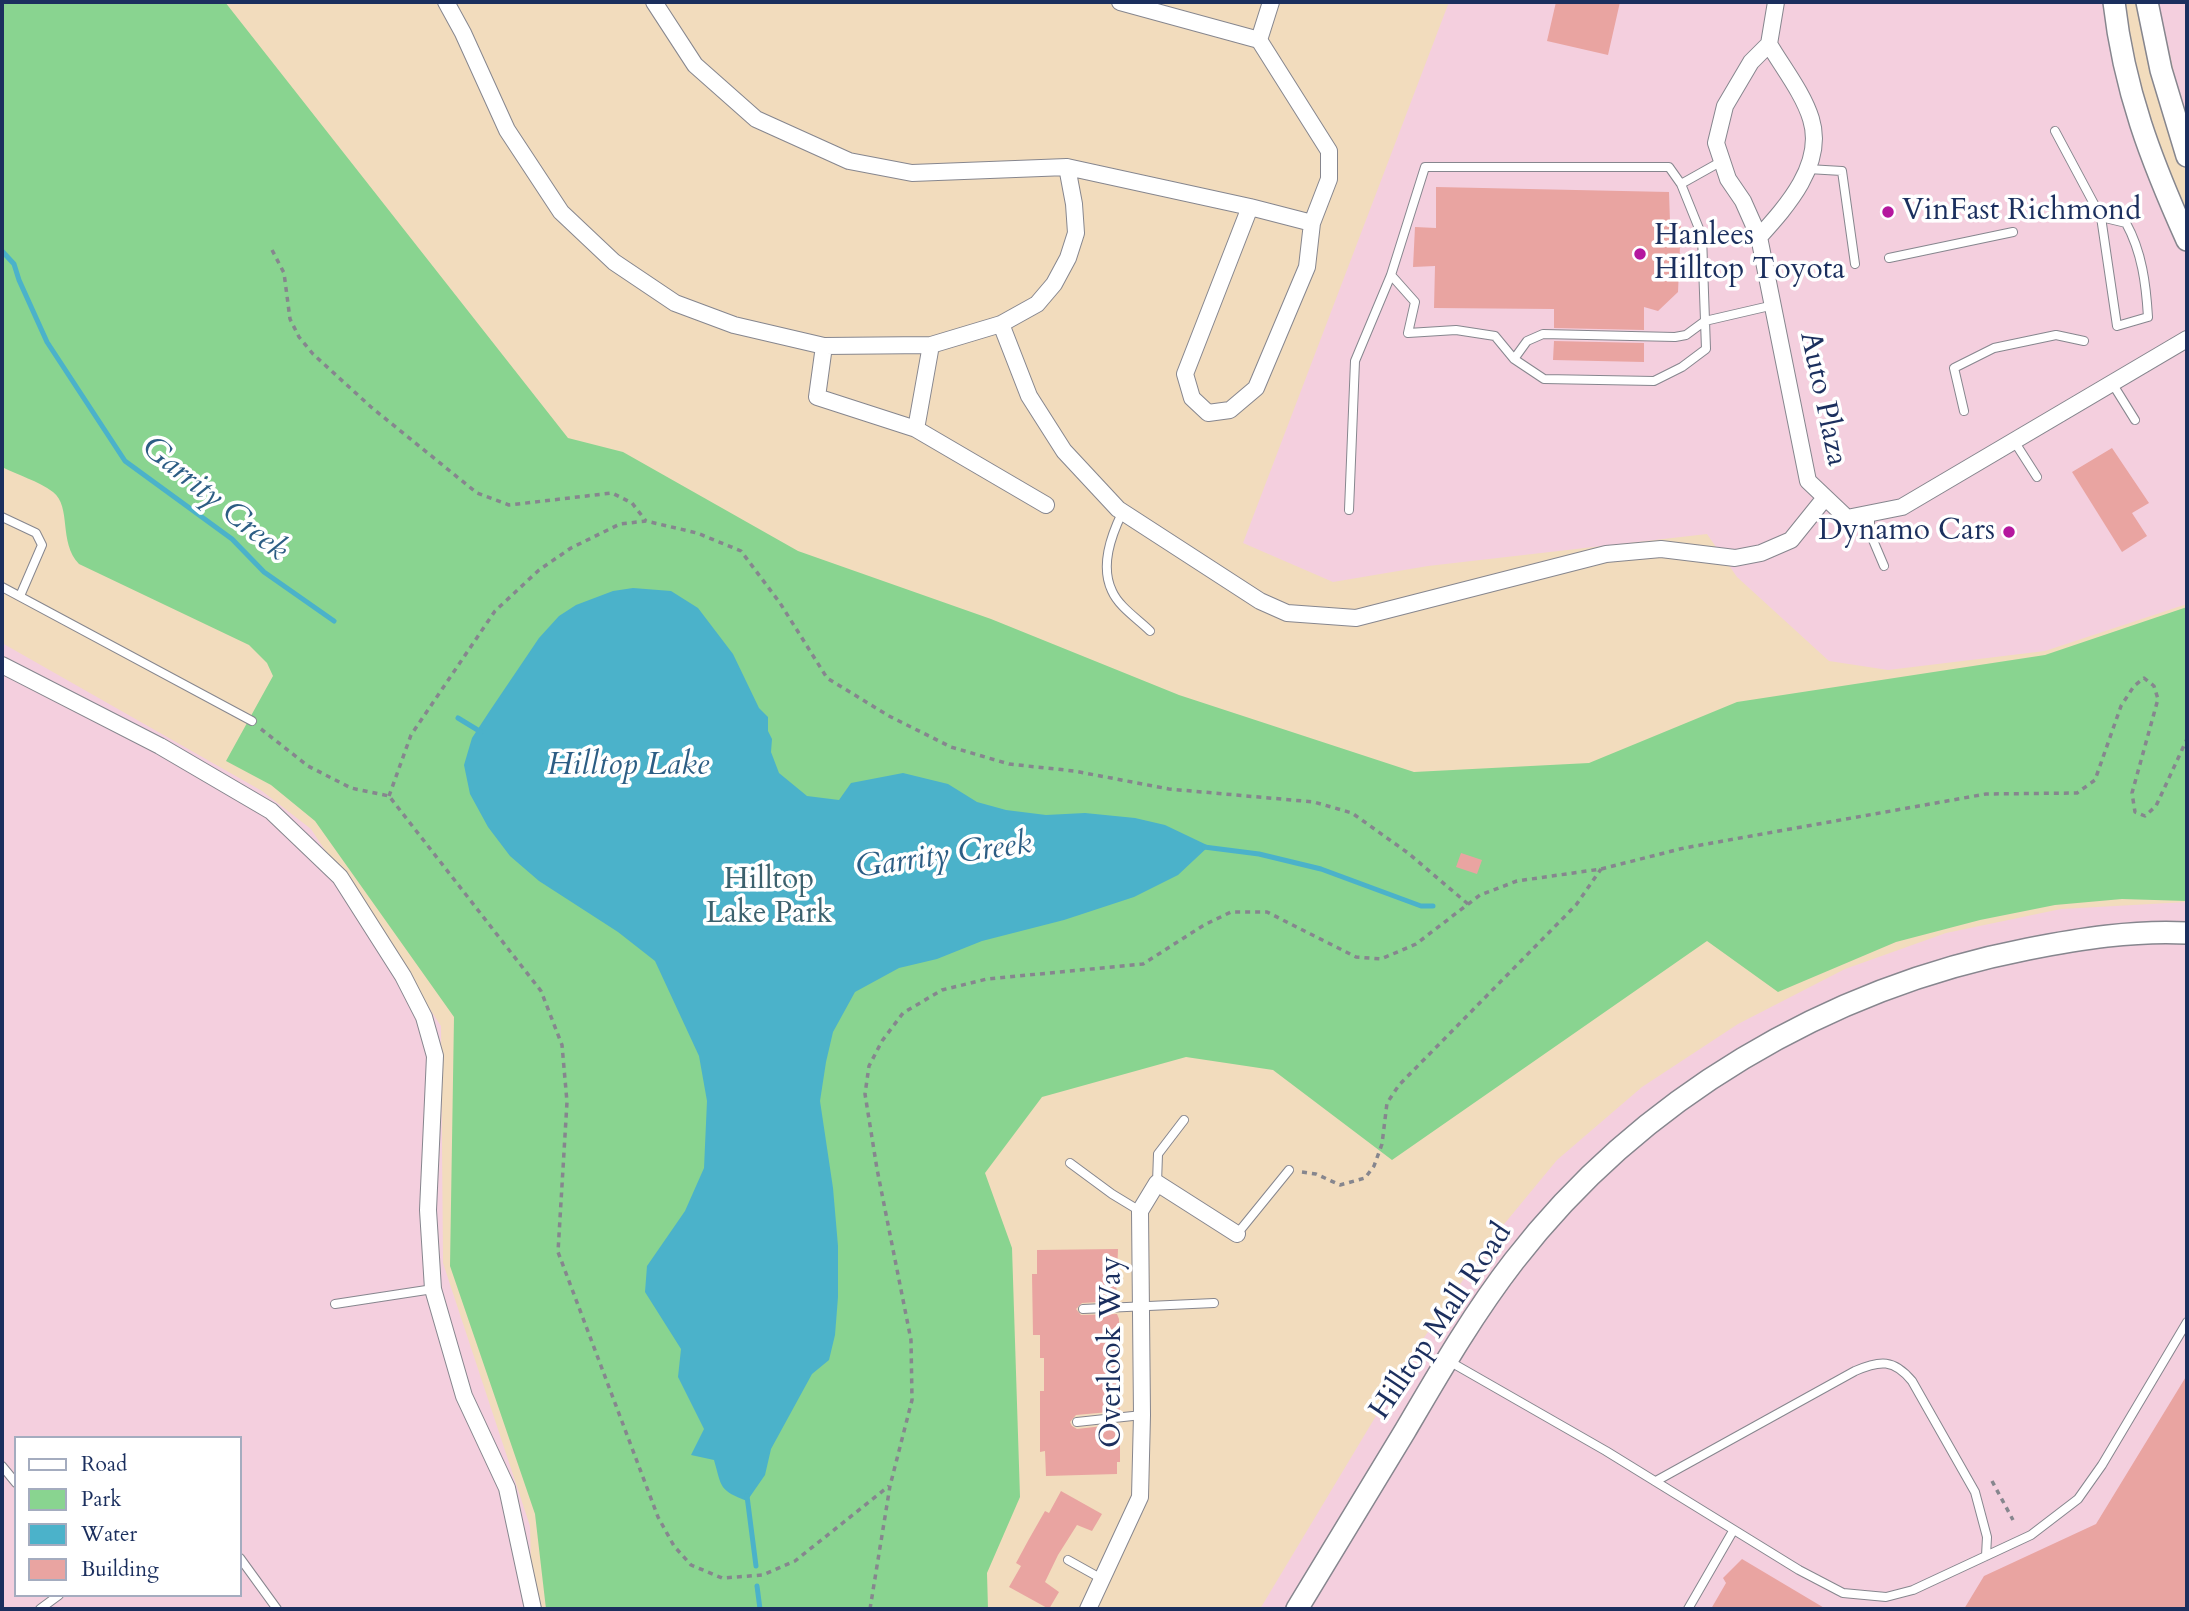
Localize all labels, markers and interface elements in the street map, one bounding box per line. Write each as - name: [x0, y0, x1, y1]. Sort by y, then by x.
- place label: VinFast Richmond: [1902, 194, 2141, 230]
- marker: VinFast Richmond: [1880, 204, 1896, 220]
- place label: Hanlees Hilltop Toyota: [1654, 219, 1845, 290]
- marker: Hanlees Hilltop Toyota: [1632, 246, 1648, 262]
- street label: Auto Plaza: [1790, 329, 1854, 469]
- water label: Garrity Creek: [133, 429, 295, 571]
- place label: Dynamo Cars: [1818, 514, 1995, 550]
- marker: Dynamo Cars: [2001, 524, 2017, 540]
- water label: Hilltop Lake: [547, 748, 709, 786]
- water label: Garrity Creek: [854, 826, 1034, 888]
- park label: Hilltop Lake Park: [706, 863, 832, 934]
- street label: Hilltop Mall Road: [1363, 1217, 1521, 1427]
- street label: Overlook Way: [1095, 1256, 1131, 1448]
- legend: [14, 1436, 242, 1597]
- text: Road: [81, 1450, 127, 1479]
- text: Park: [81, 1485, 121, 1514]
- text: Water: [81, 1520, 137, 1549]
- text: Building: [81, 1555, 159, 1584]

